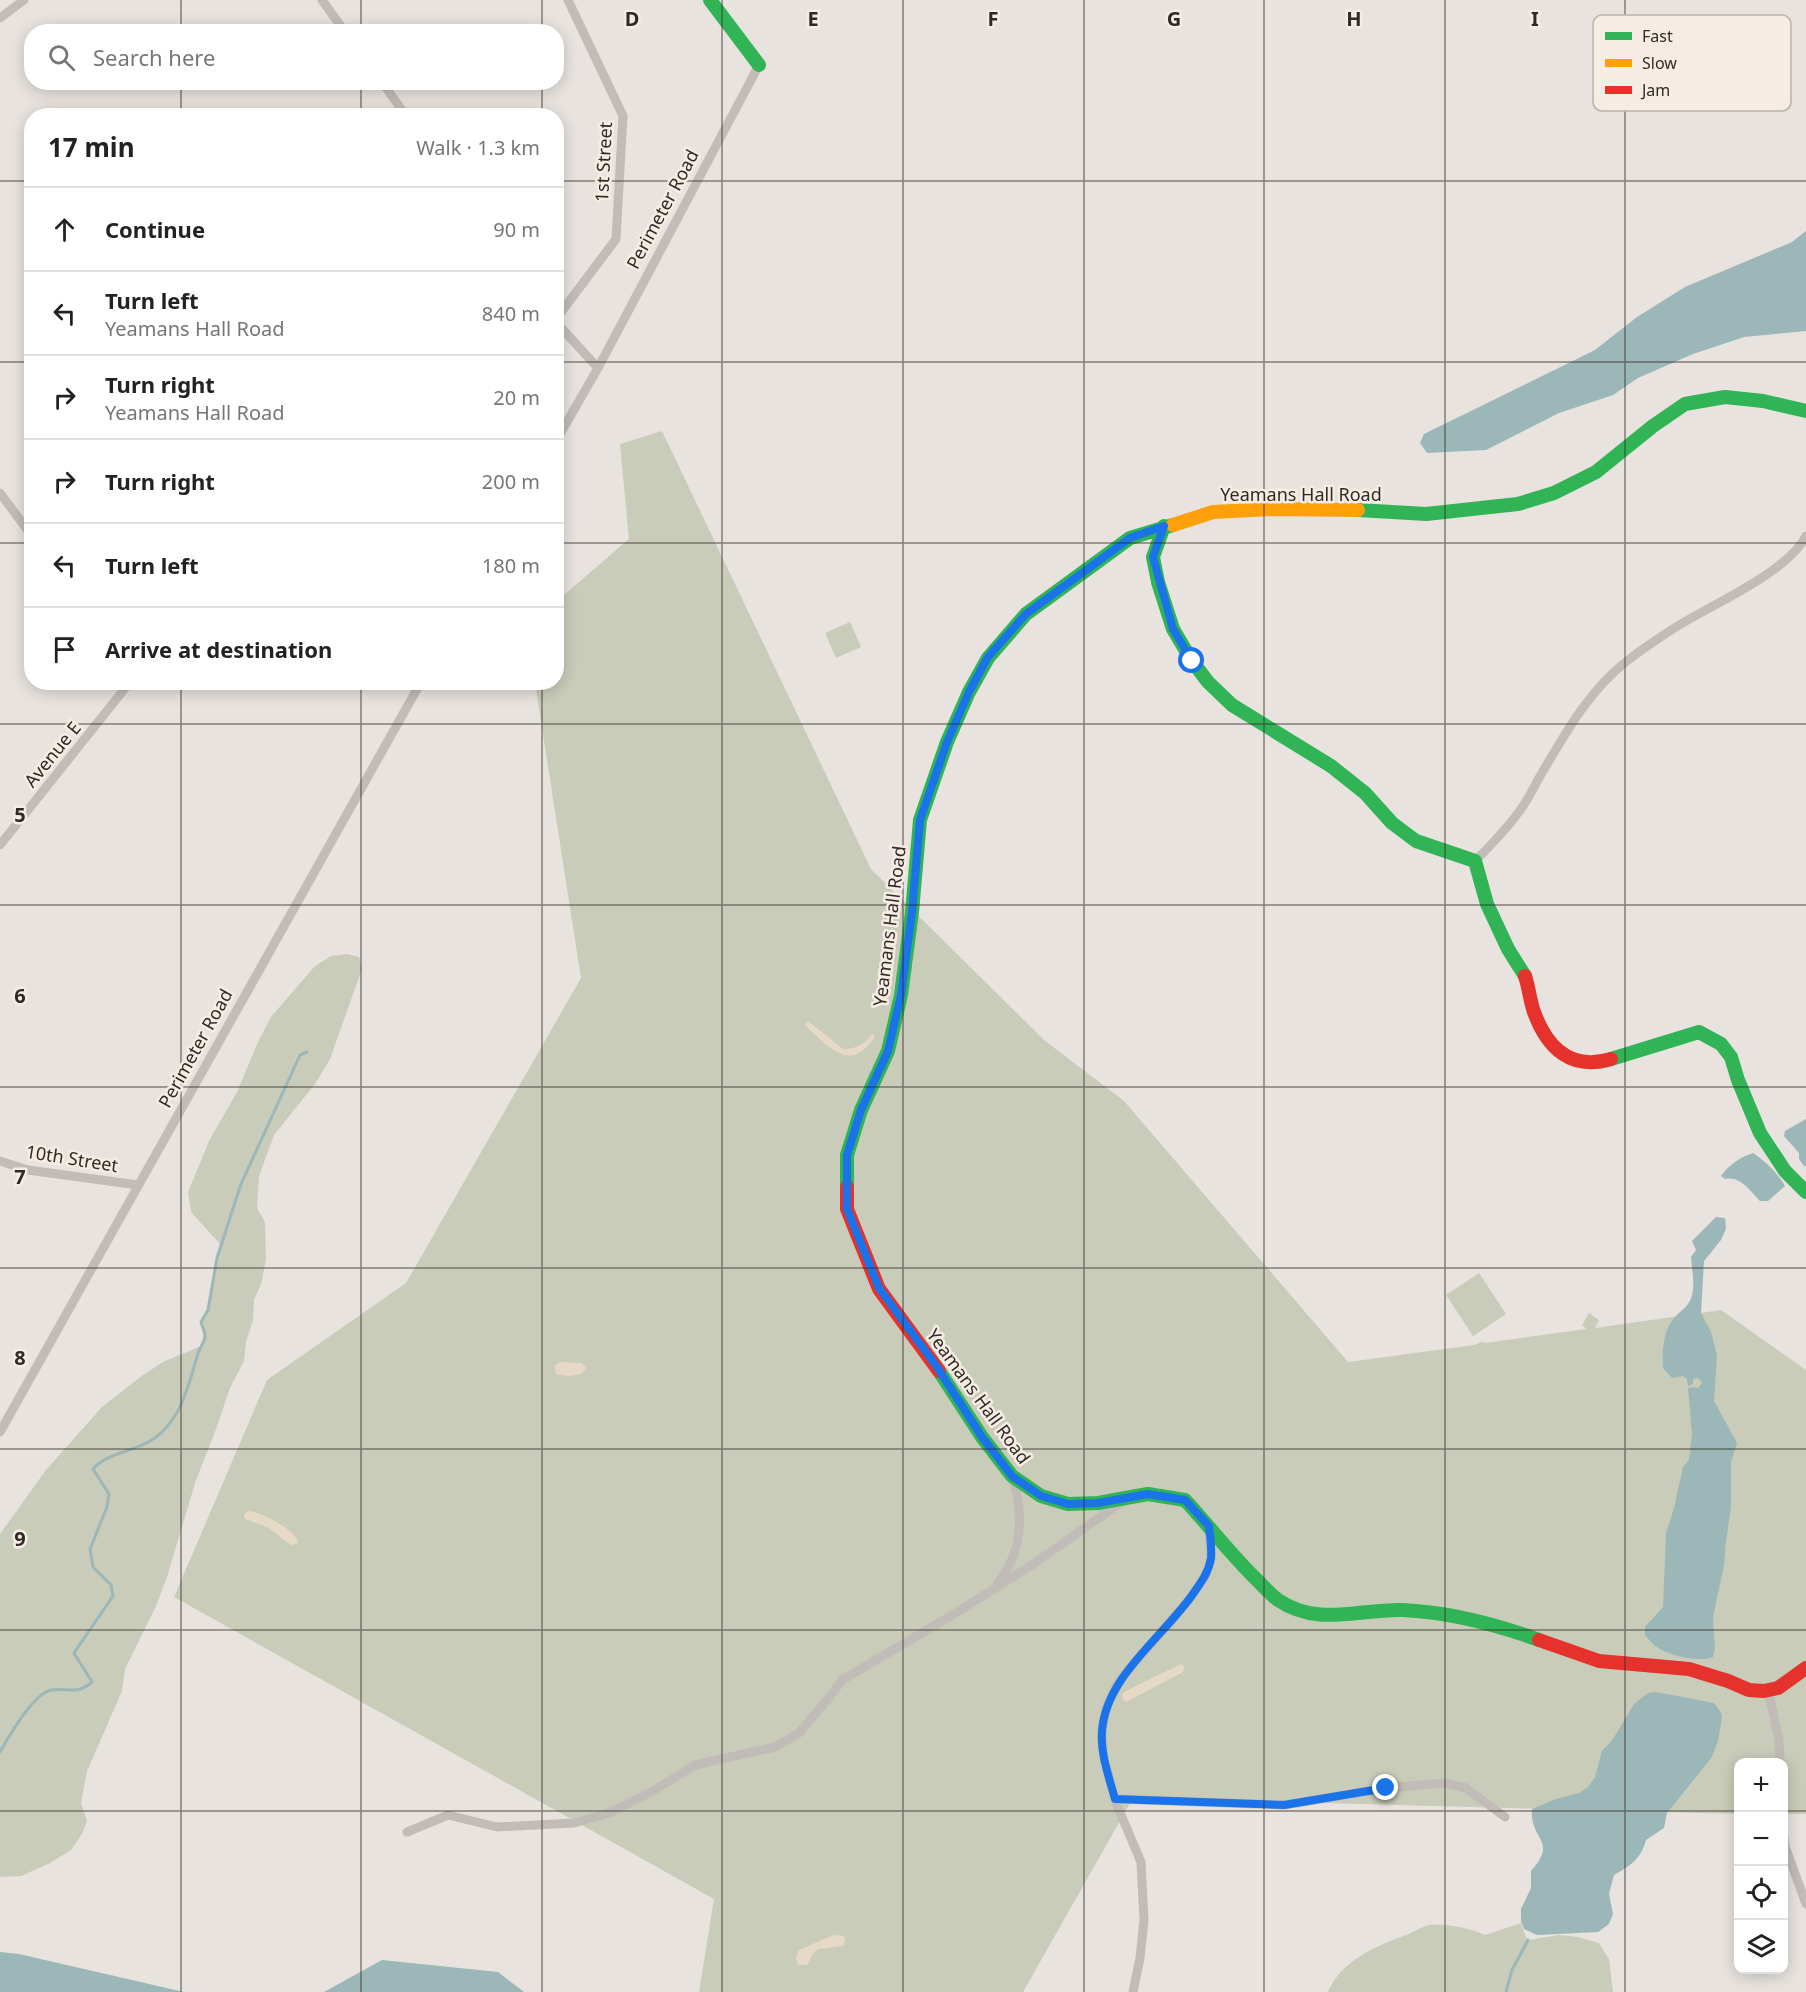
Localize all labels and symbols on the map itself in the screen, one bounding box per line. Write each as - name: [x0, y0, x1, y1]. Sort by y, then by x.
- text: D: [625, 5, 639, 32]
- text: E: [807, 5, 819, 32]
- text: F: [988, 5, 998, 32]
- text: G: [1167, 5, 1181, 32]
- text: H: [1346, 5, 1362, 32]
- text: I: [1531, 5, 1539, 32]
- legend: [1593, 15, 1791, 111]
- text: Fast: [1642, 25, 1673, 47]
- text: Slow: [1642, 52, 1677, 74]
- text: Jam: [1640, 79, 1670, 101]
- street label: 1st Street: [589, 121, 617, 203]
- street label: Perimeter Road: [620, 145, 704, 273]
- street label: Yeamans Hall Road: [1220, 482, 1382, 506]
- route start: [1178, 647, 1204, 673]
- street label: Avenue E: [18, 716, 86, 792]
- text: 5: [14, 801, 26, 828]
- street label: Yeamans Hall Road: [867, 844, 911, 1008]
- text: 6: [14, 982, 26, 1009]
- street label: Perimeter Road: [152, 984, 238, 1112]
- street label: 10th Street: [24, 1139, 120, 1177]
- text: 7: [14, 1163, 26, 1190]
- street label: Yeamans Hall Road: [922, 1324, 1036, 1468]
- text: 8: [14, 1344, 26, 1371]
- text: 9: [14, 1525, 26, 1552]
- route end: [1372, 1774, 1398, 1800]

